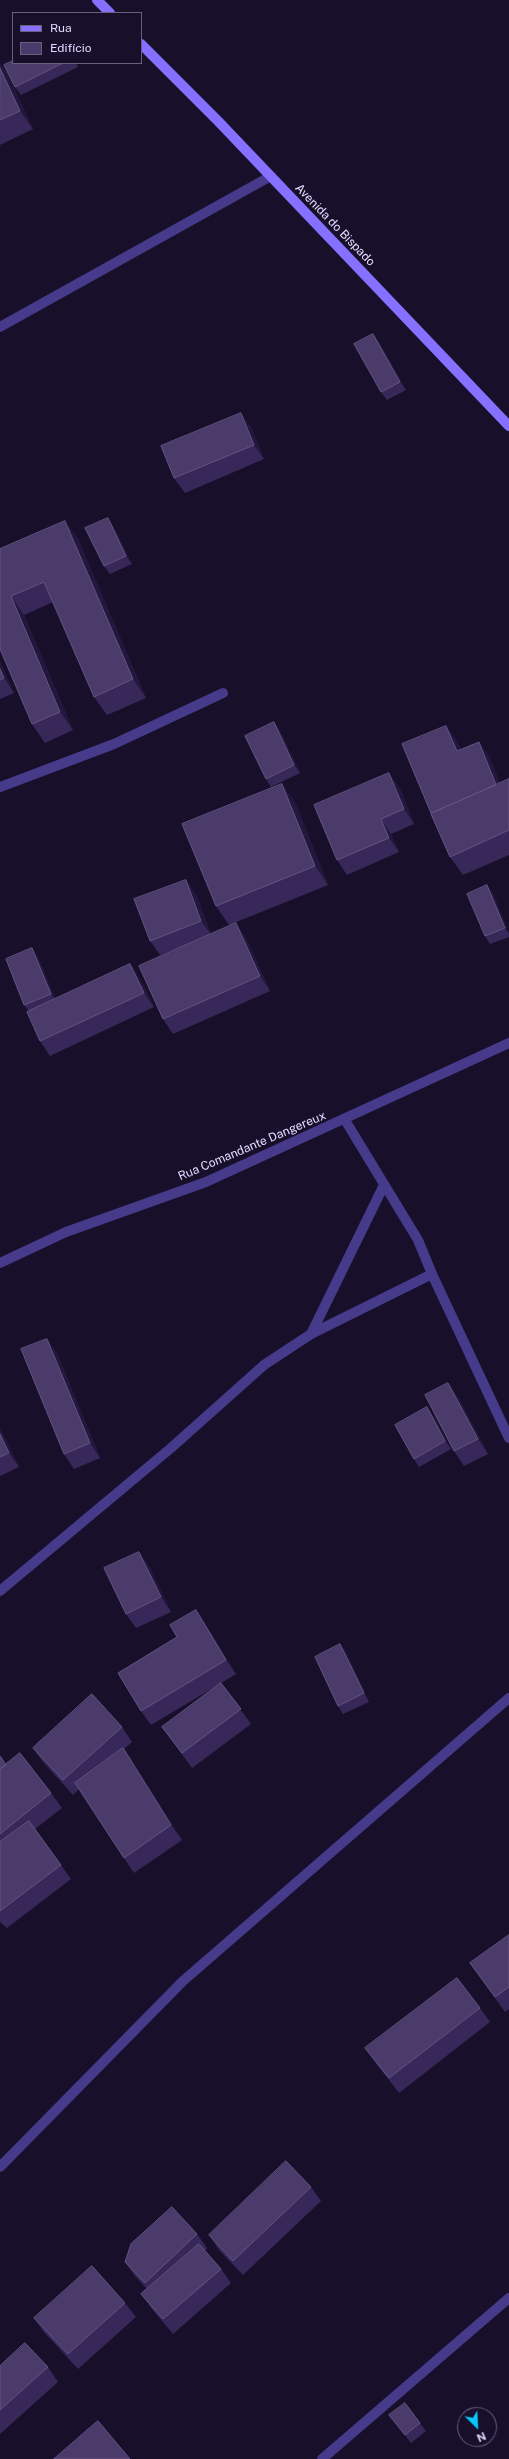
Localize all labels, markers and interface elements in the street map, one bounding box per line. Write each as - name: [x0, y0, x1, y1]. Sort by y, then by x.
- legend: [12, 12, 142, 64]
- text: Rua: [50, 21, 72, 35]
- text: Edifício: [50, 41, 91, 55]
- street label: Avenida do Bispado: [292, 181, 378, 269]
- street label: Rua Comandante Dangereux: [176, 1108, 328, 1184]
- north arrow: [457, 2407, 497, 2447]
- text: N: [475, 2430, 488, 2444]

